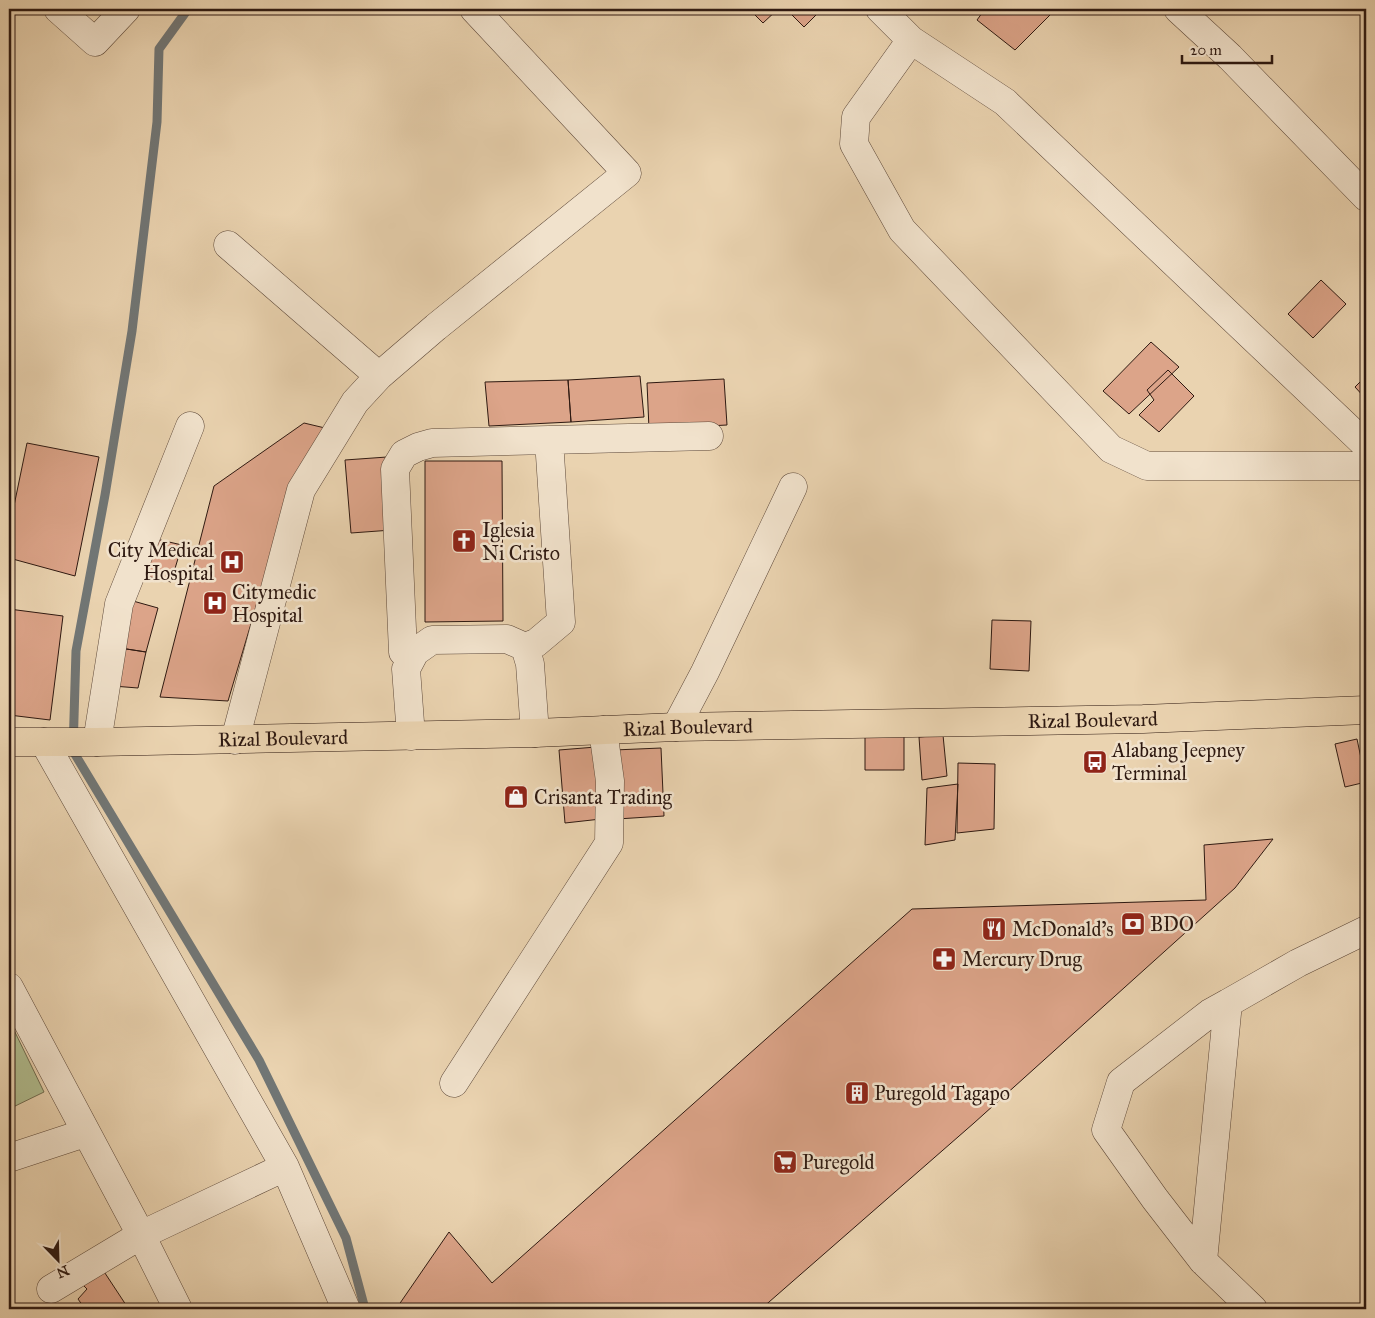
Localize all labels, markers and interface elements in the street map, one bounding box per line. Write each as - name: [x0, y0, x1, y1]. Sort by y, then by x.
- scale bar: [1182, 32, 1272, 64]
- text: 20 m: [1190, 41, 1222, 59]
- place label: Iglesia Ni Cristo: [482, 518, 560, 565]
- church icon: Iglesia Ni Cristo: [451, 528, 477, 554]
- place label: City Medical Hospital: [108, 538, 215, 585]
- hospital icon: City Medical Hospital: [219, 549, 245, 575]
- place label: Citymedic Hospital: [232, 580, 316, 627]
- hospital icon: Citymedic Hospital: [202, 590, 228, 616]
- street label: Rizal Boulevard: [1027, 706, 1158, 733]
- street label: Rizal Boulevard: [622, 714, 753, 741]
- street label: Rizal Boulevard: [218, 725, 348, 752]
- place label: Alabang Jeepney Terminal: [1111, 738, 1245, 785]
- bus stop icon: Alabang Jeepney Terminal: [1082, 749, 1108, 775]
- shop icon: Crisanta Trading: [503, 784, 529, 810]
- place label: Crisanta Trading: [534, 785, 672, 810]
- bank icon: BDO: [1120, 911, 1146, 937]
- place label: BDO: [1150, 912, 1194, 936]
- restaurant icon: McDonald's: [981, 916, 1007, 942]
- place label: McDonald's: [1012, 917, 1114, 941]
- pharmacy icon: Mercury Drug: [931, 946, 957, 972]
- place label: Mercury Drug: [962, 947, 1082, 972]
- building icon: Puregold Tagapo: [844, 1080, 870, 1106]
- place label: Puregold Tagapo: [874, 1081, 1010, 1106]
- supermarket icon: Puregold: [772, 1149, 798, 1175]
- place label: Puregold: [802, 1150, 875, 1175]
- north arrow: [32, 1236, 82, 1286]
- text: N: [54, 1261, 72, 1282]

